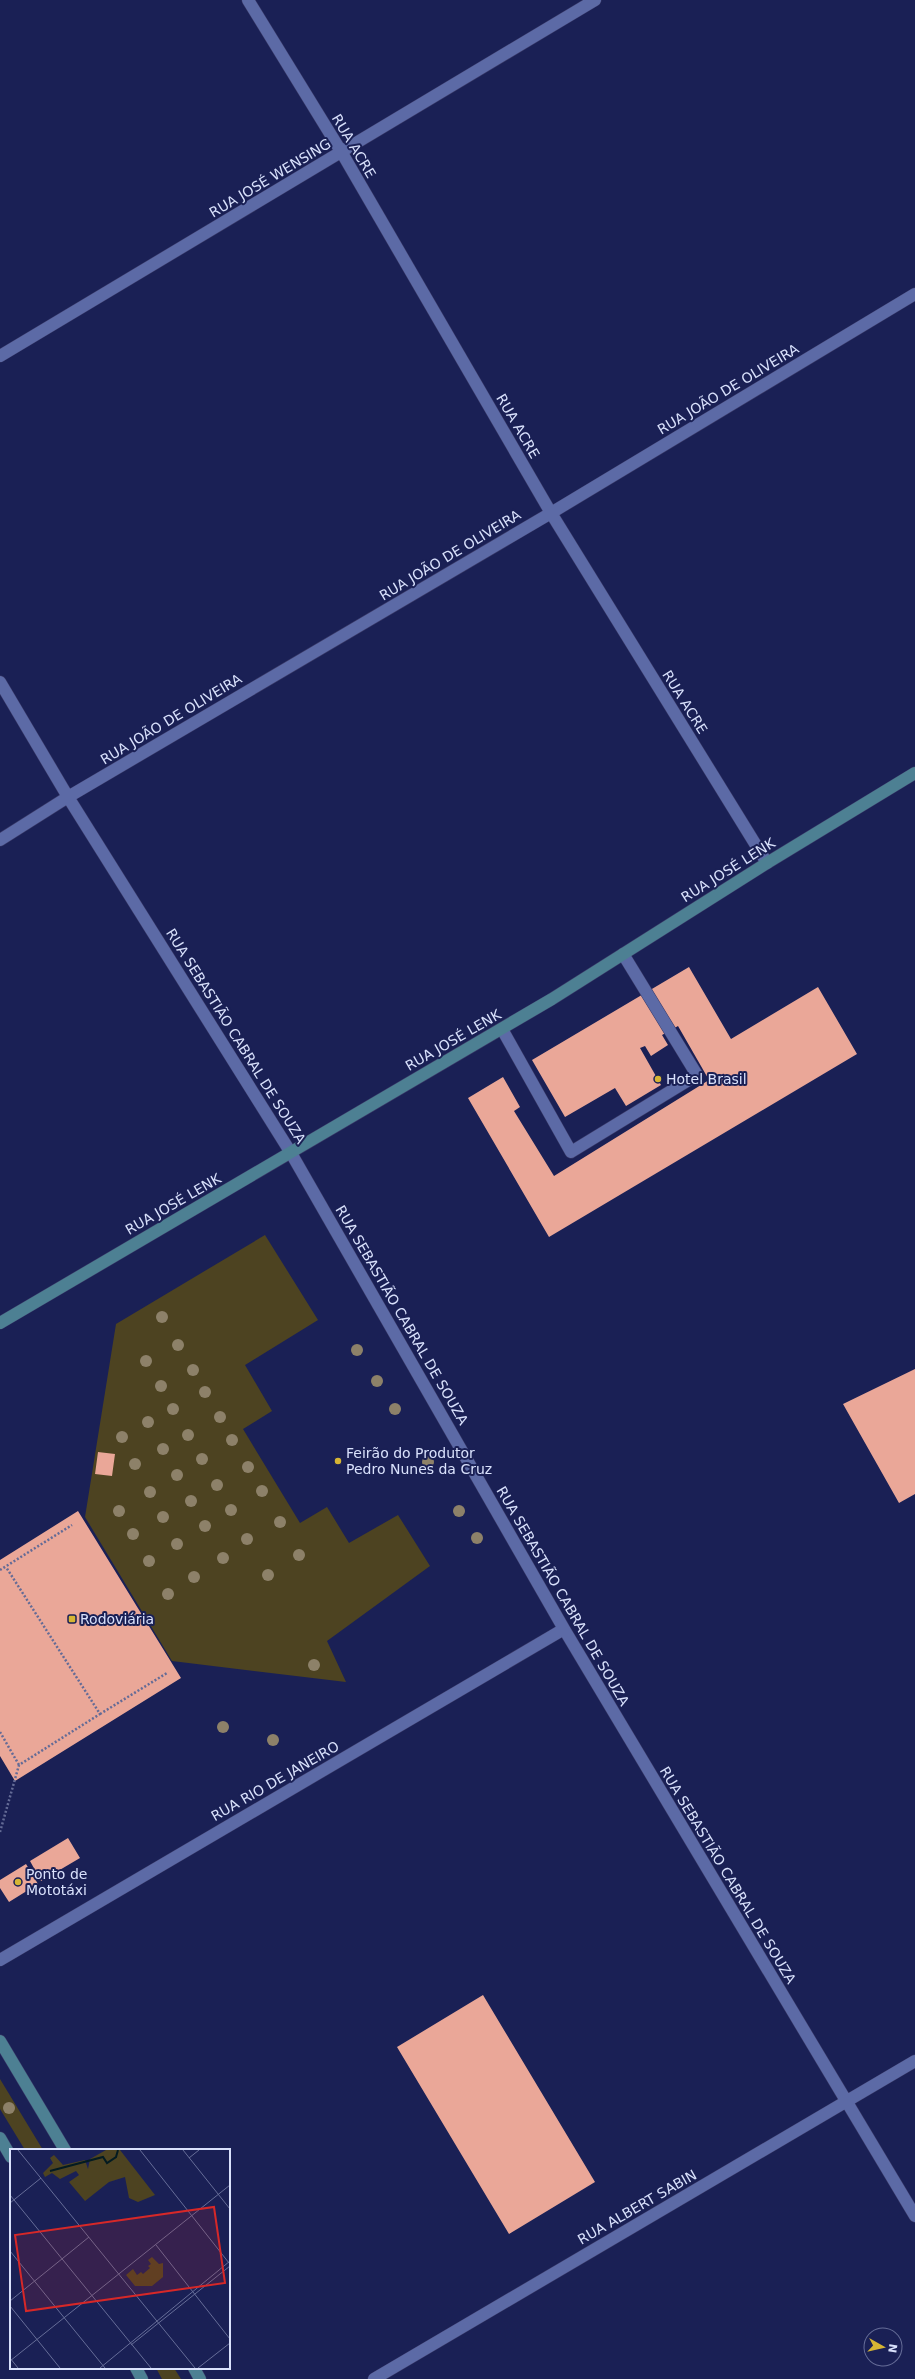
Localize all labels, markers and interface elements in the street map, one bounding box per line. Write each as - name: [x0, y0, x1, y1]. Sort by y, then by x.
- street label: RUA ACRE: [329, 111, 379, 181]
- street label: RUA JOSÉ WENSING: [206, 135, 334, 221]
- street label: RUA JOÃO DE OLIVEIRA: [654, 340, 802, 438]
- street label: RUA ACRE: [493, 391, 543, 461]
- street label: RUA JOÃO DE OLIVEIRA: [376, 506, 524, 604]
- street label: RUA ACRE: [659, 667, 711, 737]
- street label: RUA JOÃO DE OLIVEIRA: [97, 670, 245, 768]
- street label: RUA JOSÉ LENK: [678, 834, 779, 905]
- street label: RUA SEBASTIÃO CABRAL DE SOUZA: [163, 926, 309, 1147]
- street label: RUA JOSÉ LENK: [402, 1006, 504, 1074]
- place label: Hotel Brasil: [666, 1071, 747, 1087]
- marker: Hotel Brasil: [653, 1074, 663, 1084]
- street label: RUA JOSÉ LENK: [122, 1170, 224, 1238]
- street label: RUA SEBASTIÃO CABRAL DE SOUZA: [332, 1203, 472, 1428]
- place label: Feirão do Produtor Pedro Nunes da Cruz: [346, 1445, 492, 1477]
- marker: Feirão do Produtor Pedro Nunes da Cruz: [333, 1456, 343, 1466]
- street label: RUA SEBASTIÃO CABRAL DE SOUZA: [493, 1484, 633, 1709]
- place label: Rodoviária: [80, 1611, 154, 1627]
- marker: Rodoviária: [67, 1614, 77, 1624]
- street label: RUA RIO DE JANEIRO: [208, 1738, 342, 1824]
- street label: RUA SEBASTIÃO CABRAL DE SOUZA: [657, 1764, 800, 1987]
- place label: Ponto de Mototáxi: [26, 1866, 87, 1898]
- marker: Ponto de Mototáxi: [13, 1877, 23, 1887]
- inset map: [10, 2149, 230, 2369]
- street label: RUA ALBERT SABIN: [575, 2166, 699, 2248]
- north arrow: [863, 2327, 903, 2367]
- text: N: [885, 2343, 899, 2354]

